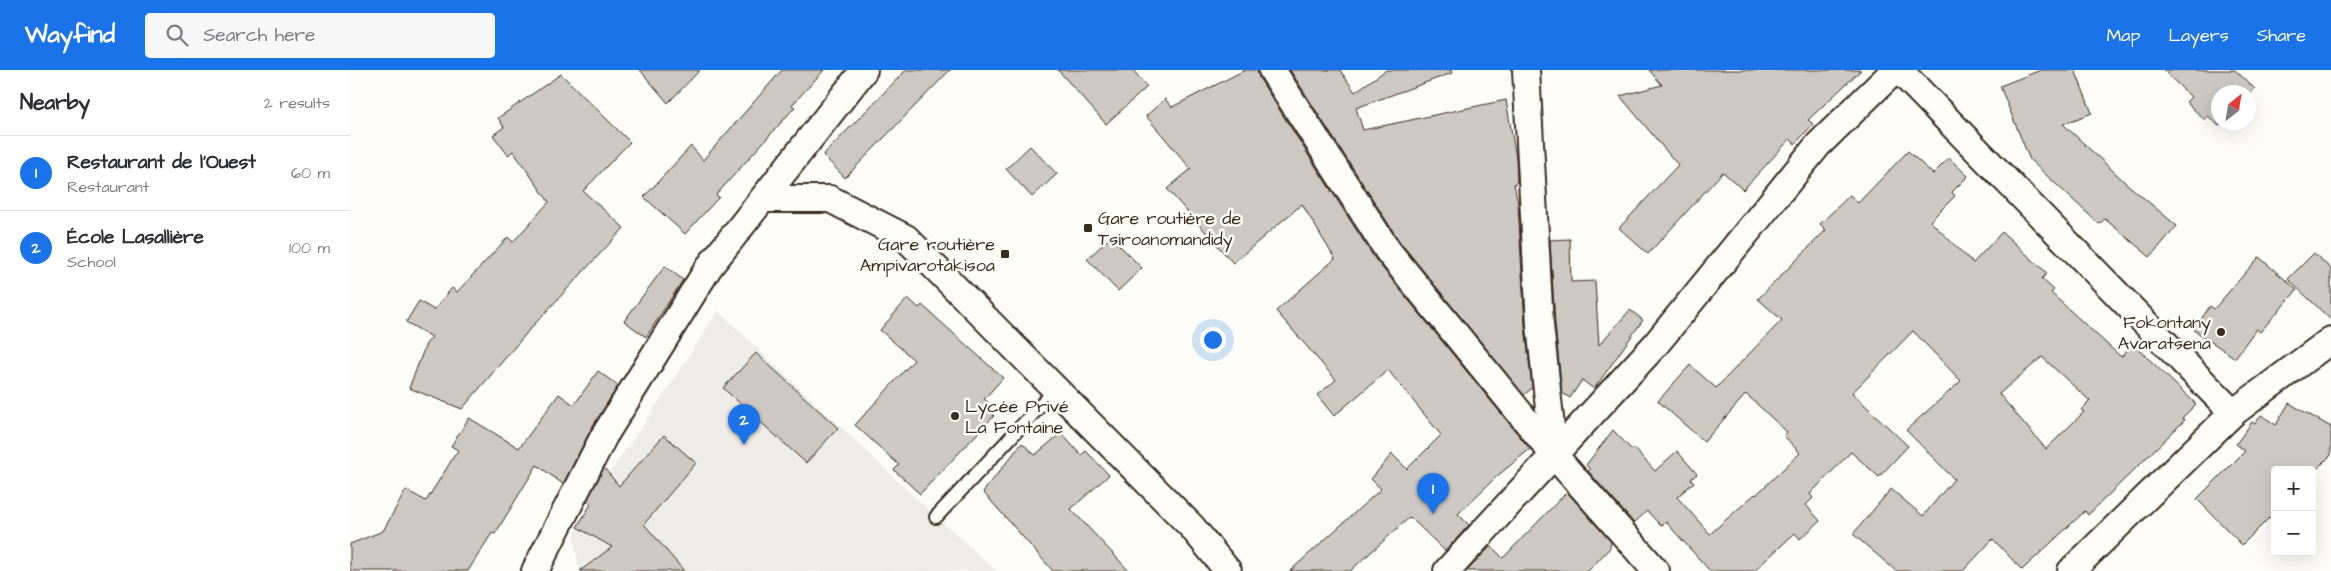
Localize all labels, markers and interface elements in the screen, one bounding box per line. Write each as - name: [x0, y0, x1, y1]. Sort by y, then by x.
- search box: [145, 13, 495, 58]
- text: Wayfind: [25, 18, 115, 52]
- icon: search: [163, 21, 191, 49]
- text: Search here: [203, 22, 315, 49]
- text: Map: [2106, 23, 2140, 48]
- text: Layers: [2168, 23, 2229, 48]
- text: Share: [2257, 23, 2306, 48]
- north arrow: [2211, 85, 2256, 130]
- text: Nearby: [20, 88, 90, 117]
- text: 2 results: [264, 92, 330, 114]
- text: Restaurant de l'Ouest: [67, 149, 256, 176]
- text: 1: [35, 162, 37, 184]
- text: 60 m: [291, 162, 330, 184]
- text: Restaurant: [67, 176, 149, 198]
- place label: Gare routière de Tsiroanomandidy: [1098, 206, 1242, 253]
- marker: Gare routière de Tsiroanomandidy: [1082, 222, 1094, 234]
- text: École Lasallière: [67, 224, 204, 251]
- place label: Gare routière Ampivarotakisoa: [860, 232, 995, 278]
- text: 2: [31, 237, 41, 259]
- text: 100 m: [289, 237, 330, 259]
- marker: Gare routière Ampivarotakisoa: [999, 248, 1011, 260]
- text: School: [67, 251, 116, 273]
- place label: Fokontany Avaratsena: [2118, 310, 2211, 356]
- marker: Fokontany Avaratsena: [2215, 326, 2227, 338]
- your location: [1200, 327, 1226, 353]
- place label: Lycée Privé La Fontaine: [965, 394, 1069, 440]
- pin: 2: [728, 404, 760, 445]
- marker: Lycée Privé La Fontaine: [949, 410, 961, 422]
- map controls: [2271, 466, 2316, 556]
- button: +: [2271, 466, 2316, 511]
- pin: 1: [1417, 473, 1449, 514]
- button: −: [2271, 511, 2316, 556]

